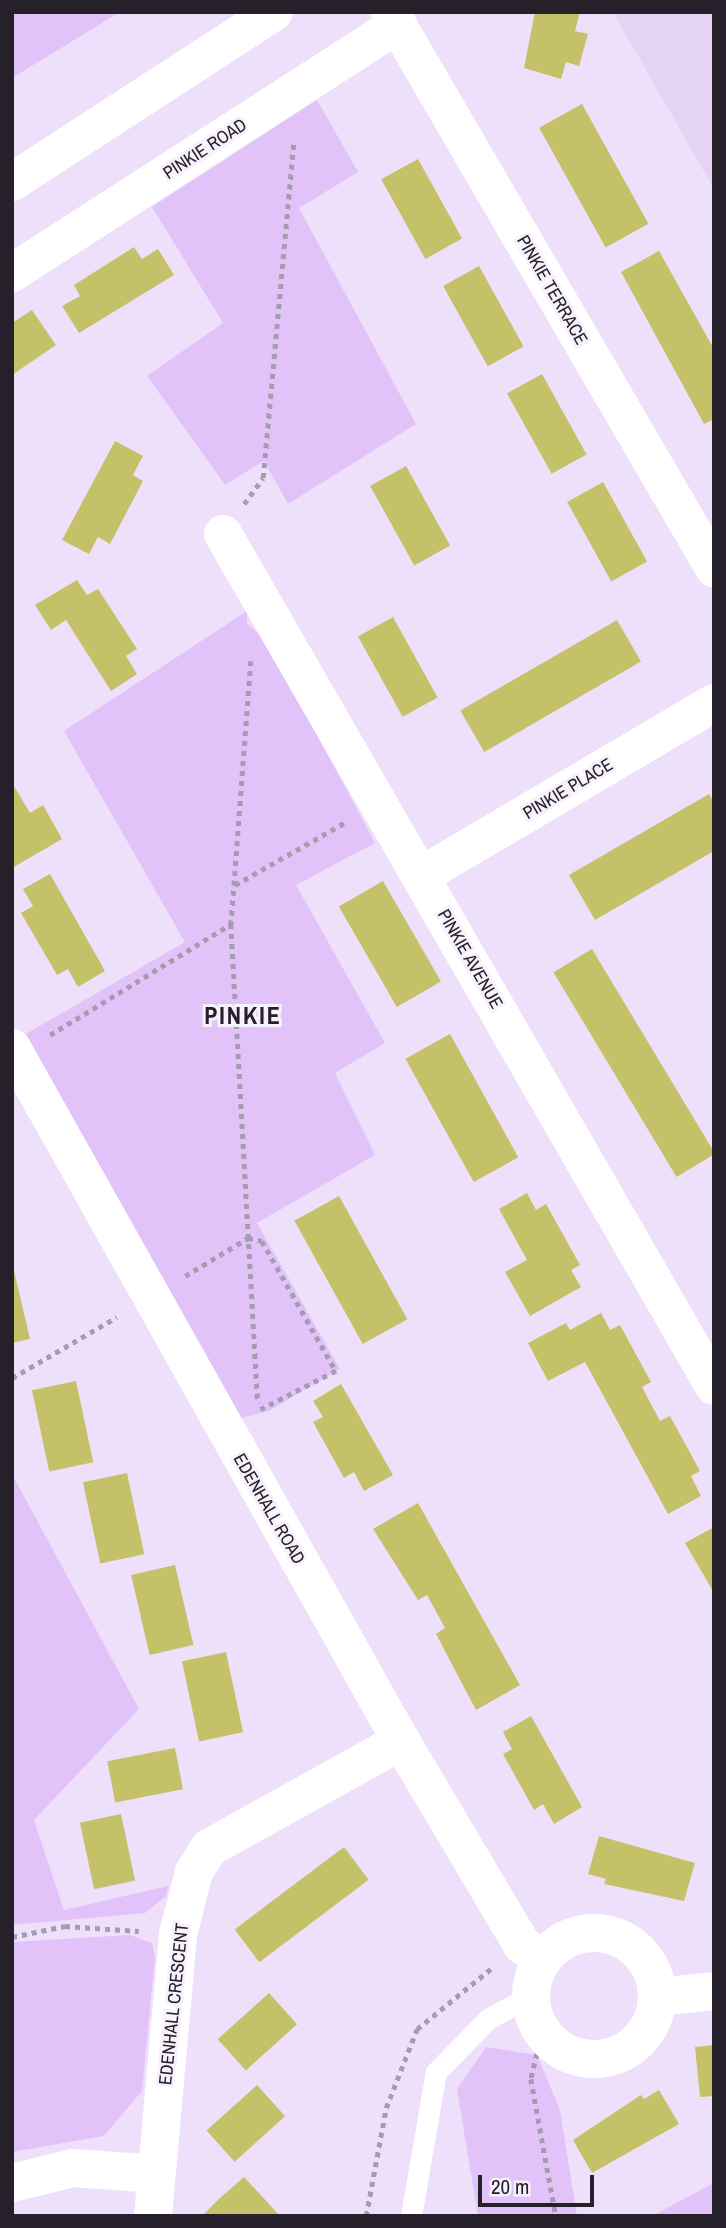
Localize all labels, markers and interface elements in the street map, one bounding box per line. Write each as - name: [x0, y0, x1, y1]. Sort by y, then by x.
- street label: PINKIE ROAD: [159, 114, 251, 184]
- street label: PINKIE TERRACE: [512, 231, 592, 349]
- street label: PINKIE PLACE: [519, 754, 617, 824]
- street label: PINKIE AVENUE: [433, 905, 507, 1013]
- district label: PINKIE: [205, 1002, 281, 1030]
- street label: EDENHALL ROAD: [228, 1450, 310, 1568]
- street label: EDENHALL CRESCENT: [155, 1922, 193, 2086]
- scale bar: [481, 2162, 596, 2206]
- text: 20 m: [491, 2172, 529, 2201]

